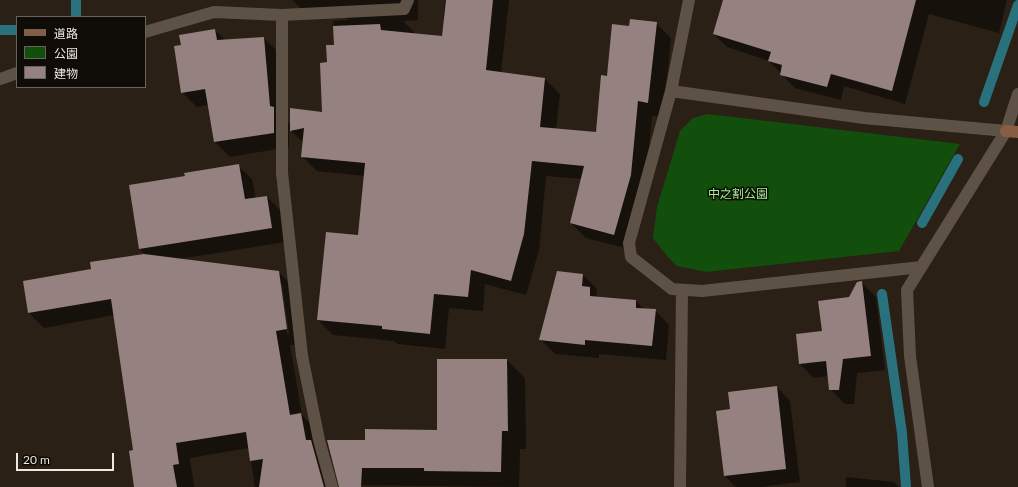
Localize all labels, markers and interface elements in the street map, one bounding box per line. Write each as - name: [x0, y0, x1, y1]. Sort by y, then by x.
- legend: [16, 16, 146, 88]
- text: 道路: [54, 26, 78, 41]
- text: 公園: [54, 46, 78, 61]
- text: 建物: [54, 66, 78, 81]
- park label: 中之割公園: [708, 187, 768, 201]
- scale bar: [18, 445, 116, 471]
- text: 20 m: [23, 452, 50, 467]

